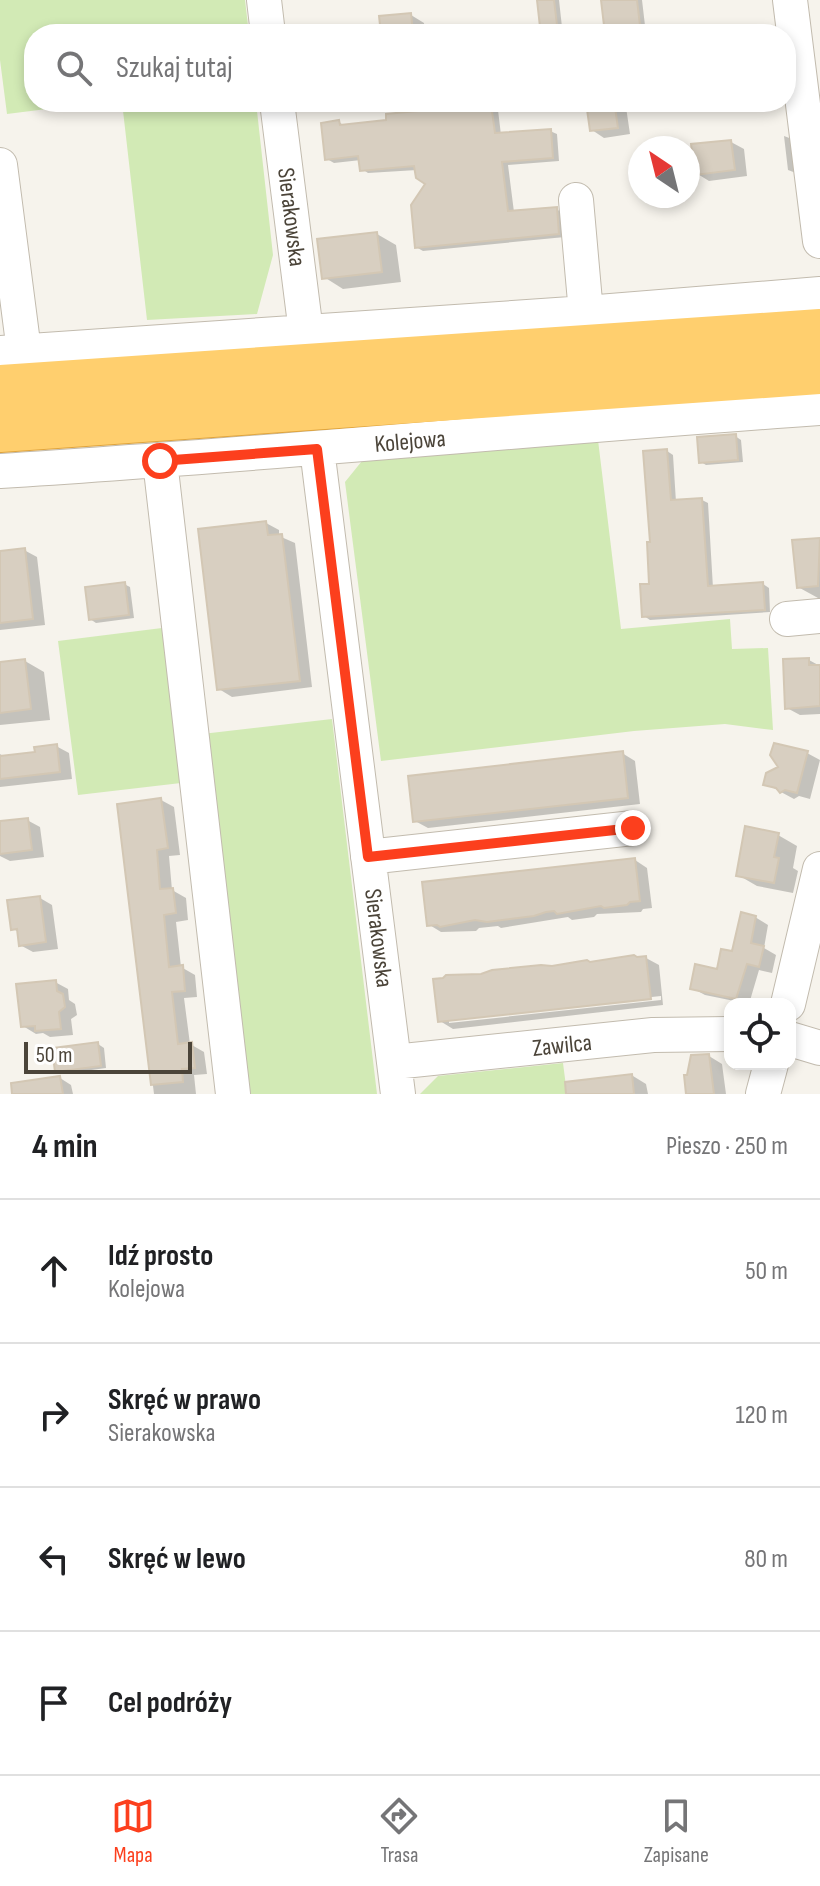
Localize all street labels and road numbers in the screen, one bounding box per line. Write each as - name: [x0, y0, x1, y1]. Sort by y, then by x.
- street label: Sierakowska: [271, 166, 312, 268]
- street label: Kolejowa: [373, 424, 447, 459]
- street label: Sierakowska: [358, 887, 399, 989]
- street label: Zawilca: [531, 1028, 593, 1063]

